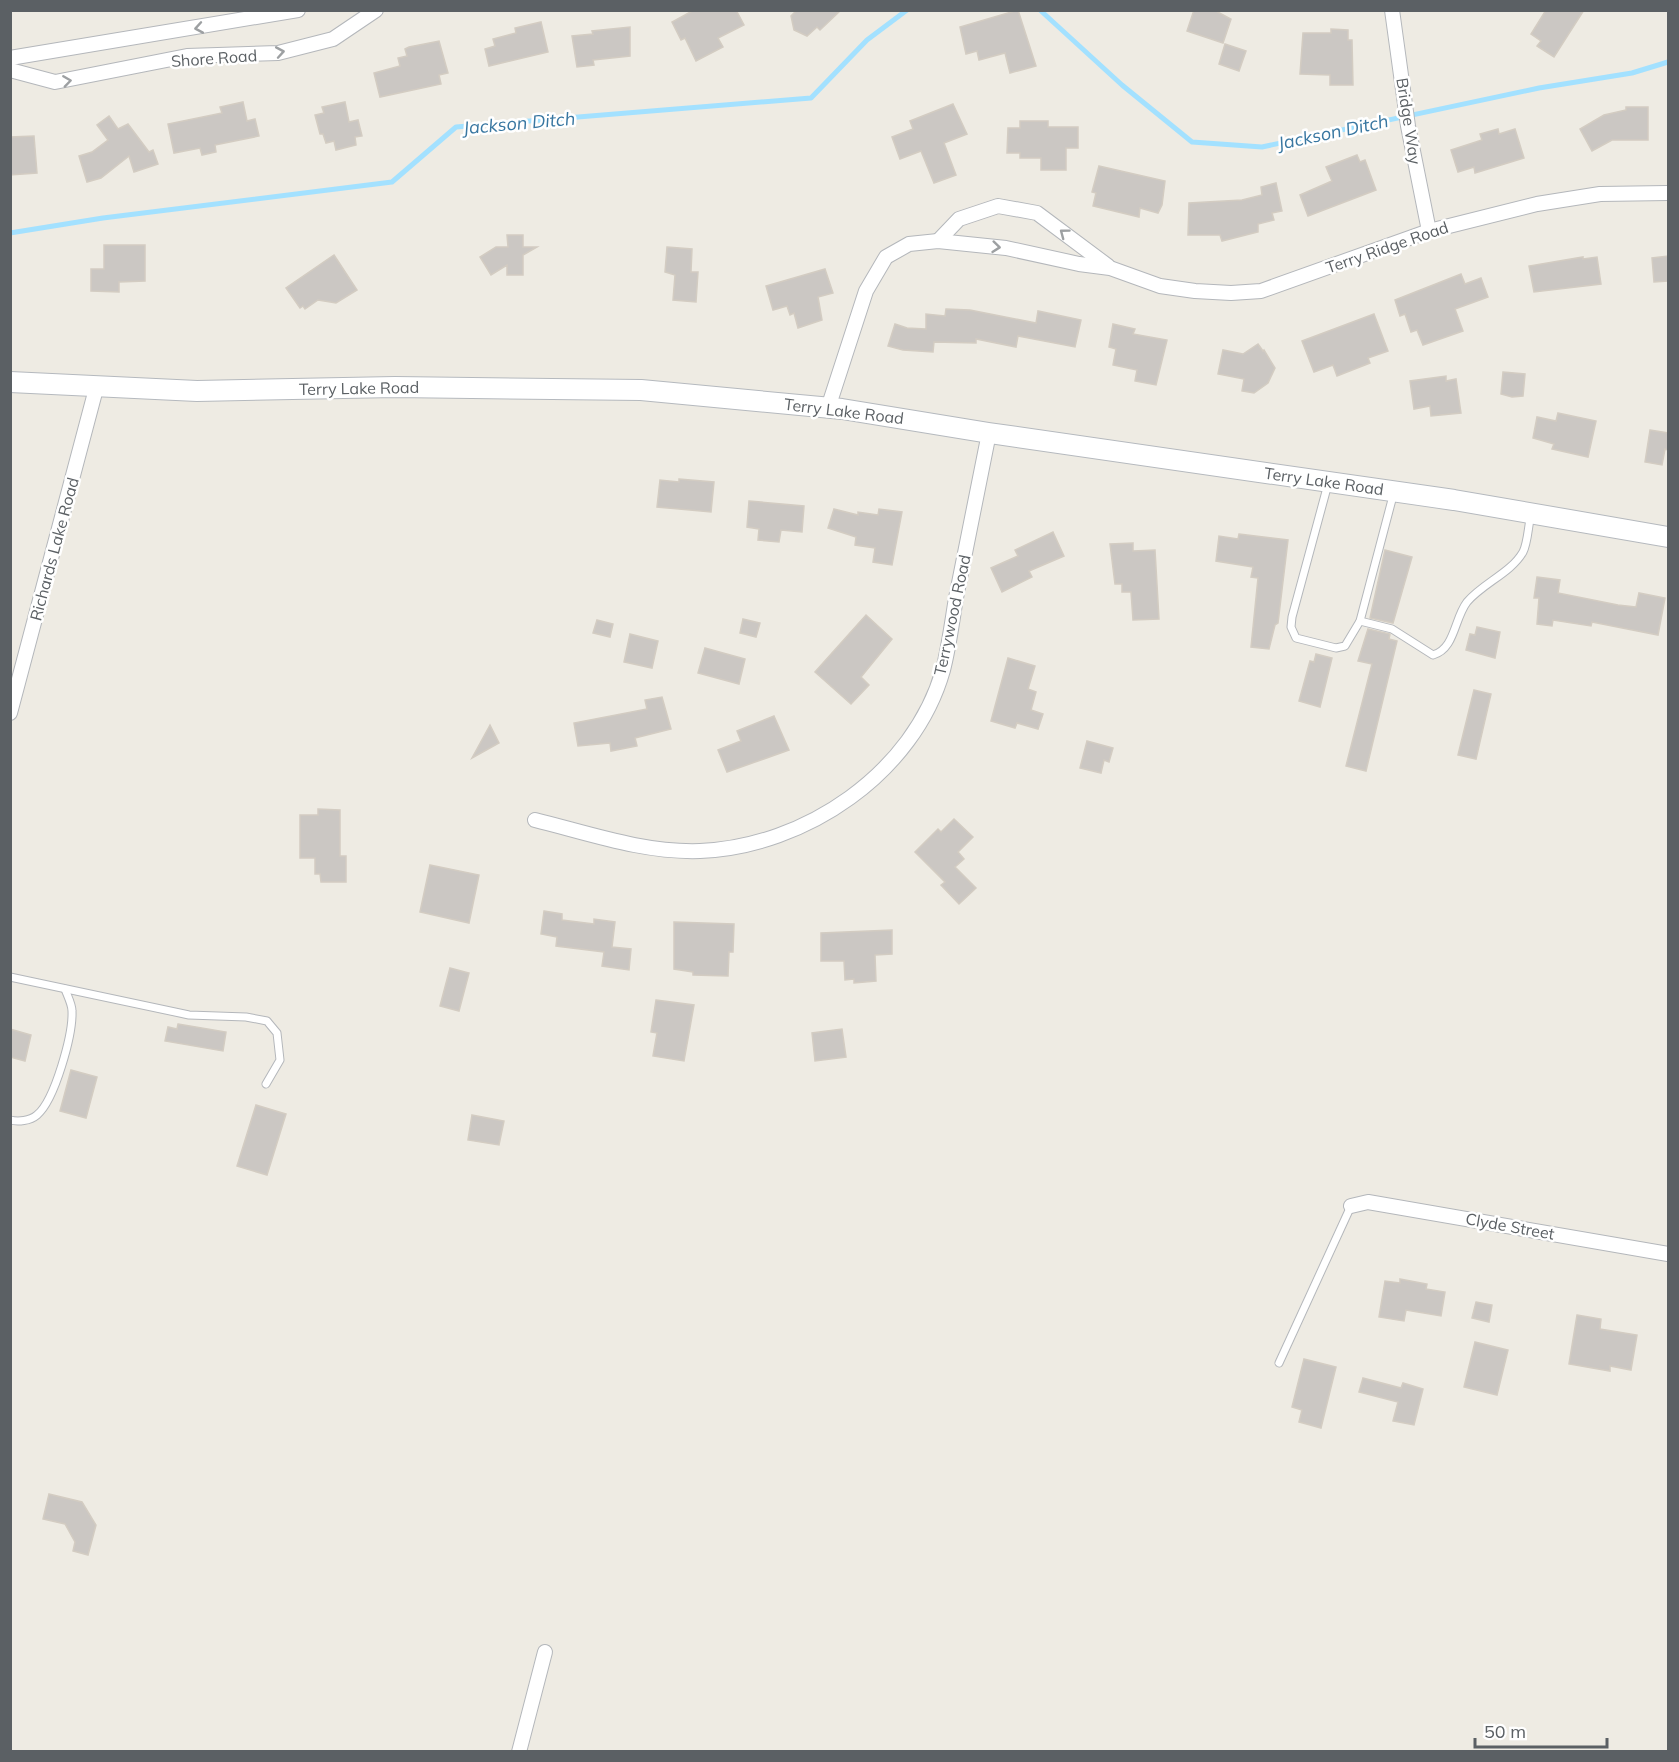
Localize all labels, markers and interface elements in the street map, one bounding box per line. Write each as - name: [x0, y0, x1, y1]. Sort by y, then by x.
- one-way arrow: [194, 22, 204, 34]
- street label: Shore Road: [170, 45, 258, 71]
- one-way arrow: [275, 46, 285, 59]
- one-way arrow: [62, 75, 72, 87]
- street label: Bridge Way: [1392, 76, 1426, 166]
- water label: Jackson Ditch: [460, 107, 576, 140]
- water label: Jackson Ditch: [1274, 109, 1390, 155]
- street label: Terry Ridge Road: [1323, 217, 1451, 277]
- one-way arrow: [1059, 229, 1070, 240]
- one-way arrow: [992, 240, 1001, 252]
- street label: Terry Lake Road: [299, 377, 419, 399]
- street label: Terry Lake Road: [783, 394, 905, 428]
- street label: Terry Lake Road: [1263, 463, 1385, 499]
- street label: Richards Lake Road: [25, 475, 83, 623]
- street label: Terrywood Road: [929, 553, 975, 677]
- street label: Clyde Street: [1464, 1208, 1556, 1244]
- scale bar: [1475, 1711, 1607, 1749]
- text: 50 m: [1484, 1720, 1526, 1743]

